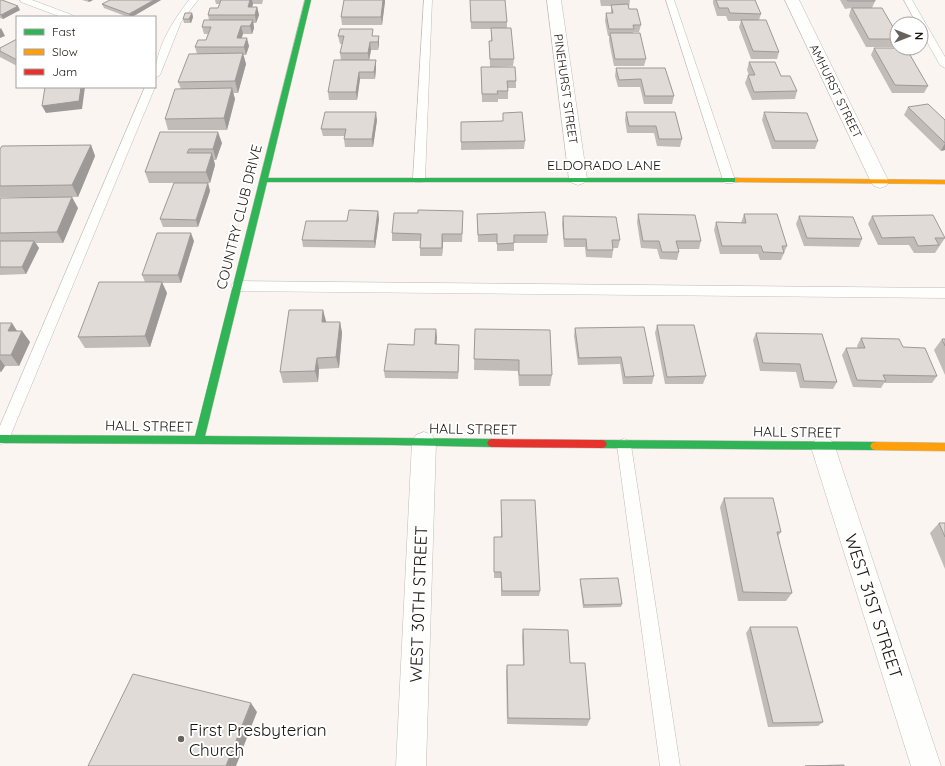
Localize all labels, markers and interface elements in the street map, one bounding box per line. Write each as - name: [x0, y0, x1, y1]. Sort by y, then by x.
- legend: [16, 16, 156, 88]
- north arrow: [889, 16, 929, 56]
- text: Fast: [52, 24, 76, 39]
- text: N: [912, 32, 926, 40]
- street label: PINEHURST STREET: [551, 33, 581, 145]
- street label: AMHURST STREET: [807, 41, 865, 141]
- text: Slow: [52, 44, 78, 59]
- text: Jam: [52, 64, 77, 79]
- street label: COUNTRY CLUB DRIVE: [212, 143, 266, 291]
- street label: ELDORADO LANE: [547, 156, 661, 174]
- street label: HALL STREET: [105, 416, 193, 436]
- street label: HALL STREET: [429, 419, 517, 439]
- street label: HALL STREET: [753, 422, 841, 442]
- street label: WEST 30TH STREET: [405, 525, 431, 683]
- street label: WEST 31ST STREET: [841, 531, 907, 681]
- place label: First Presbyterian Church: [189, 719, 327, 760]
- marker: First Presbyterian Church: [176, 734, 186, 744]

